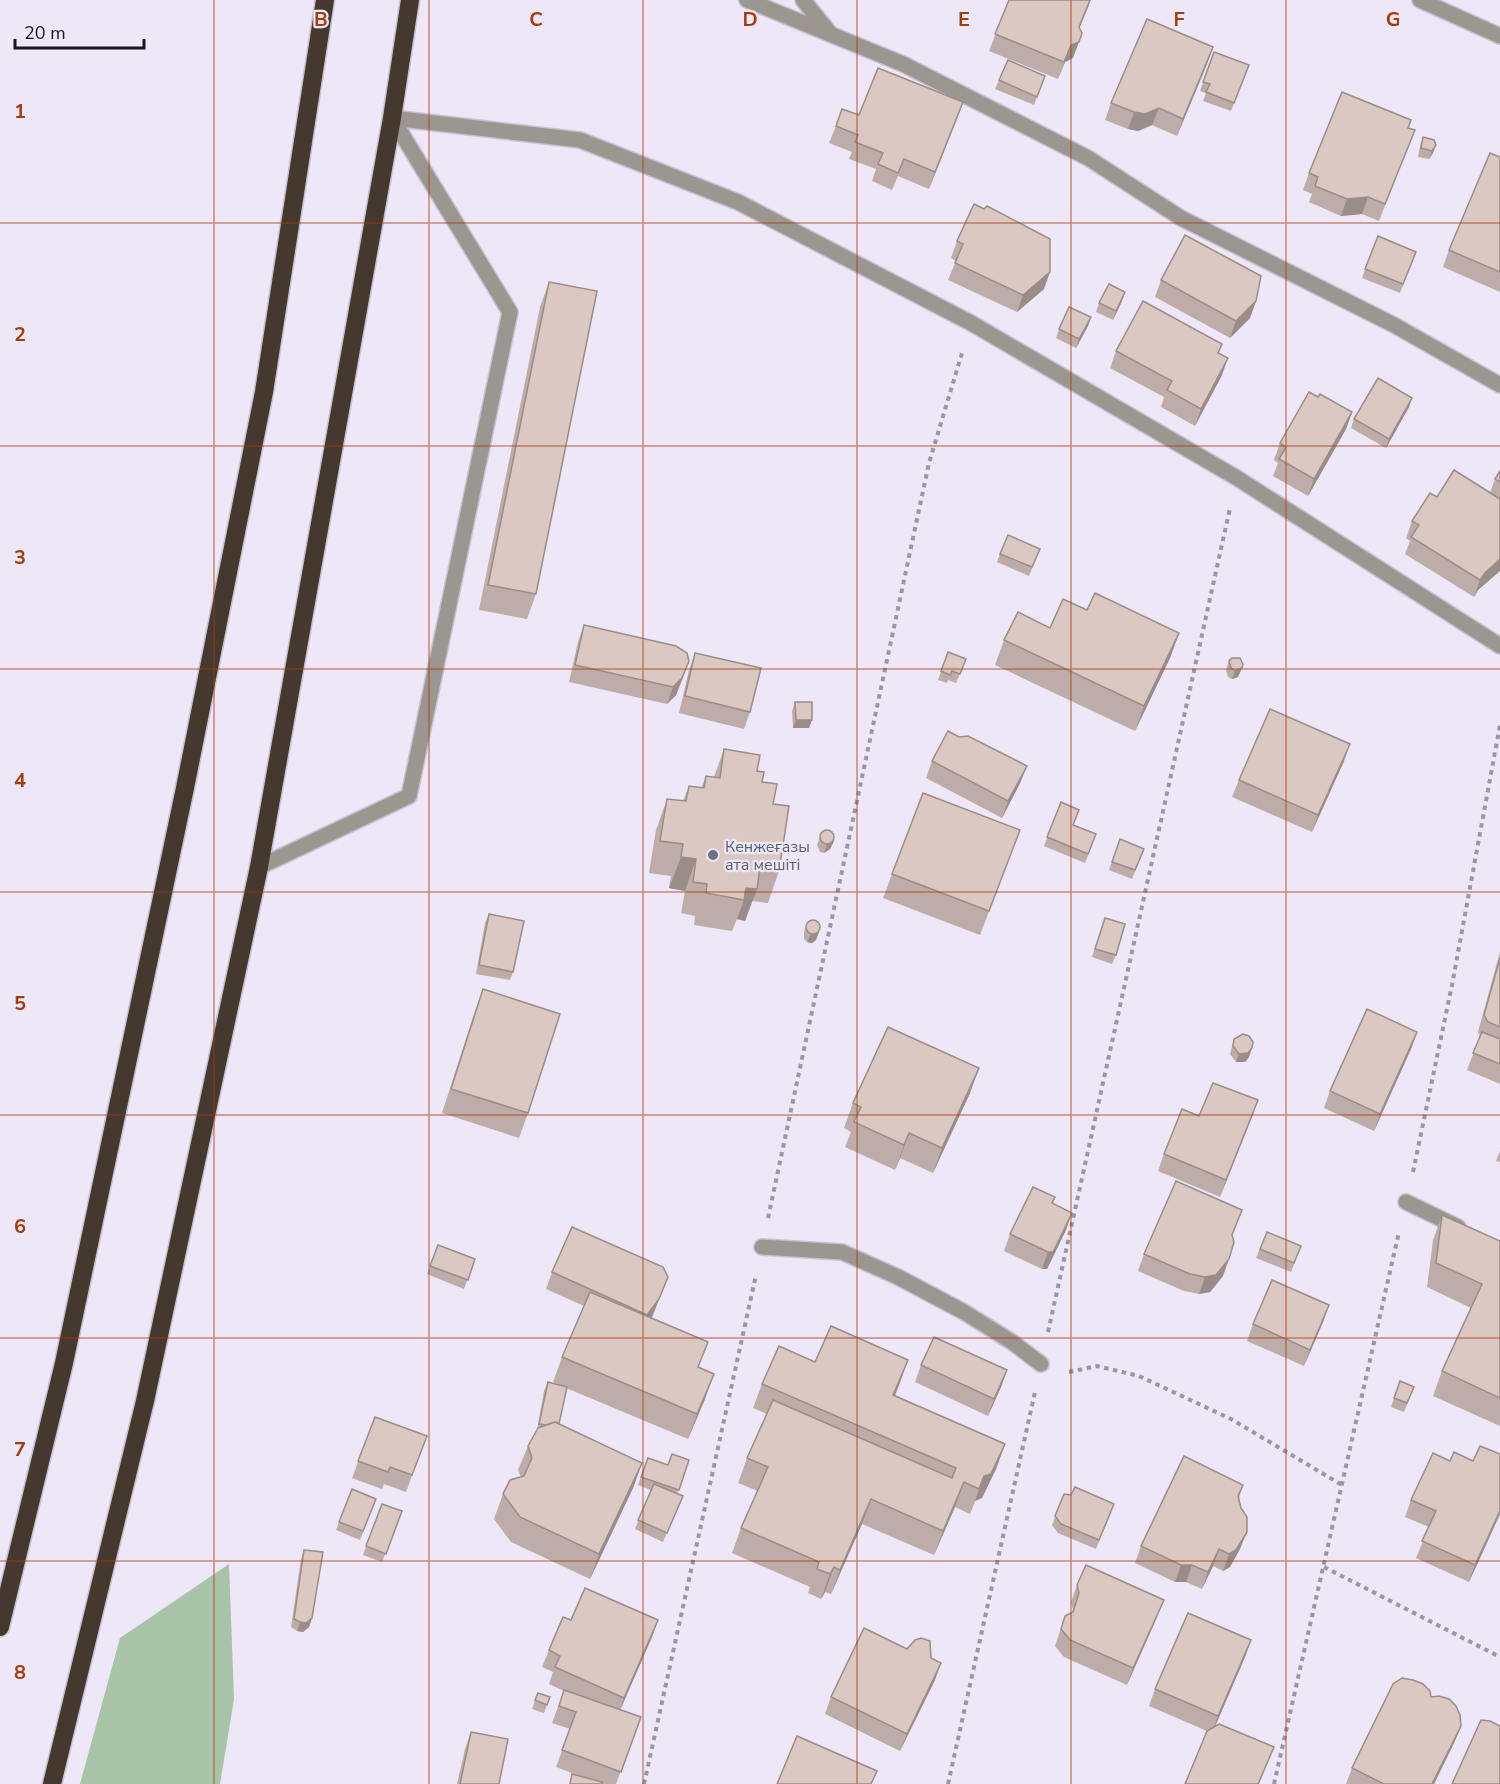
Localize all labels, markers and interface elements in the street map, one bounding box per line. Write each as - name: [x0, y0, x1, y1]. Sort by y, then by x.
- text: B: [314, 6, 328, 33]
- text: C: [529, 6, 543, 33]
- text: D: [742, 6, 758, 33]
- text: E: [958, 6, 970, 33]
- text: F: [1173, 6, 1185, 33]
- text: G: [1386, 6, 1400, 33]
- scale bar: [15, 12, 144, 50]
- text: 20 m: [24, 21, 66, 45]
- text: 1: [14, 98, 26, 125]
- text: 2: [14, 321, 26, 348]
- text: 3: [14, 544, 26, 571]
- text: 4: [14, 767, 26, 794]
- place label: Кенжеғазы ата мешіті: [725, 836, 810, 876]
- marker: Кенжеғазы ата мешіті: [706, 848, 720, 862]
- text: 5: [14, 990, 26, 1017]
- text: 6: [14, 1213, 26, 1240]
- text: 7: [14, 1436, 26, 1463]
- text: 8: [14, 1659, 26, 1686]

